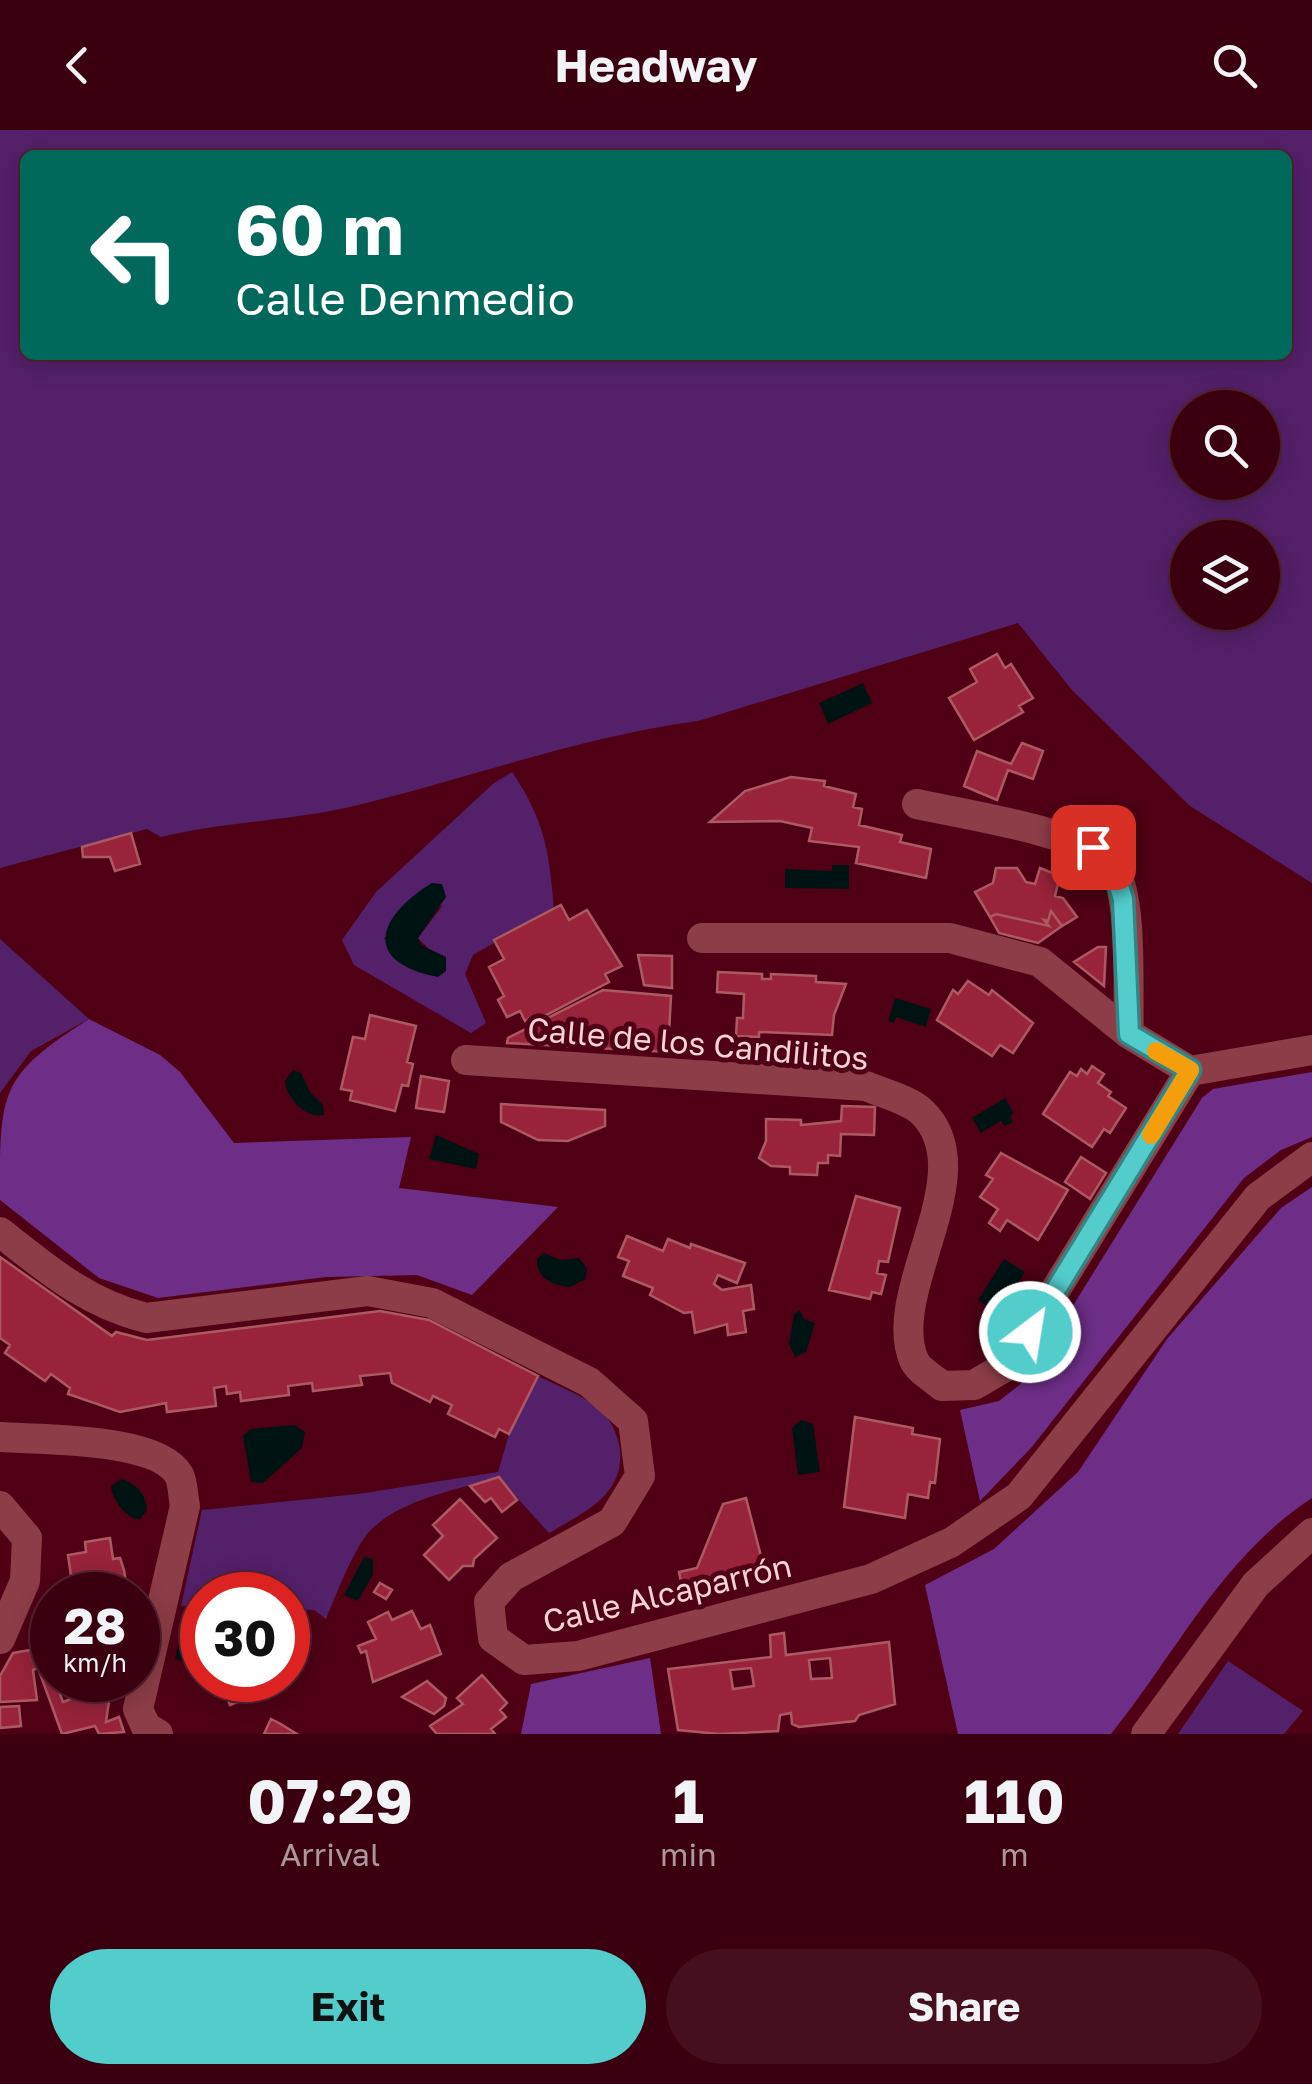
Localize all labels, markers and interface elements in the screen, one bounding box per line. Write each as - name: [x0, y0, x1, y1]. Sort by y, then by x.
- icon: back: [50, 38, 105, 93]
- text: Headway: [554, 38, 758, 92]
- icon: search: [1207, 38, 1262, 93]
- text: 60 m: [235, 186, 404, 270]
- icon: left: [70, 190, 200, 320]
- text: Calle Denmedio: [235, 271, 575, 325]
- map controls: [1170, 390, 1280, 630]
- button: search: [1170, 390, 1280, 500]
- button: layers: [1170, 520, 1280, 630]
- pin: [1051, 805, 1136, 890]
- icon: arrive: [1066, 820, 1121, 875]
- street label: Calle de los Candilitos: [526, 1009, 870, 1077]
- position arrow: [978, 1280, 1082, 1384]
- street label: Calle Alcaparrón: [539, 1546, 795, 1640]
- speed limit sign: 30: [180, 1572, 310, 1702]
- text: 28: [64, 1595, 126, 1655]
- text: km/h: [63, 1647, 127, 1678]
- text: 07:29: [247, 1764, 413, 1836]
- text: 1: [673, 1764, 704, 1836]
- text: 110: [964, 1764, 1065, 1836]
- text: Arrival: [280, 1835, 380, 1873]
- text: min: [660, 1835, 717, 1873]
- text: m: [1000, 1835, 1029, 1873]
- button: Exit: [50, 1949, 646, 2064]
- button: Share: [666, 1949, 1262, 2064]

